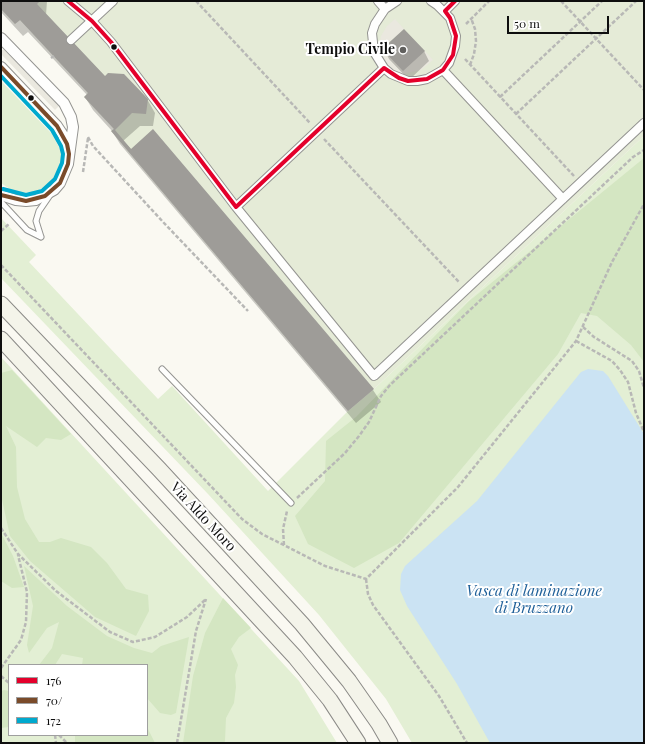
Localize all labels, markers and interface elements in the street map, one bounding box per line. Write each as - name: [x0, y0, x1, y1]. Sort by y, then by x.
- scale bar: [509, 8, 611, 34]
- text: 50 m: [514, 15, 540, 31]
- unlabelled marker: [109, 42, 119, 52]
- place label: Tempio Civile: [306, 42, 395, 58]
- marker: Tempio Civile: [398, 45, 408, 55]
- unlabelled marker: [26, 93, 36, 103]
- street label: Via Aldo Moro: [167, 479, 239, 555]
- water label: Vasca di laminazione di Bruzzano: [466, 582, 602, 617]
- legend: [8, 664, 148, 736]
- text: 176: [46, 672, 62, 688]
- text: 70/: [46, 692, 63, 708]
- text: 172: [46, 712, 61, 728]

